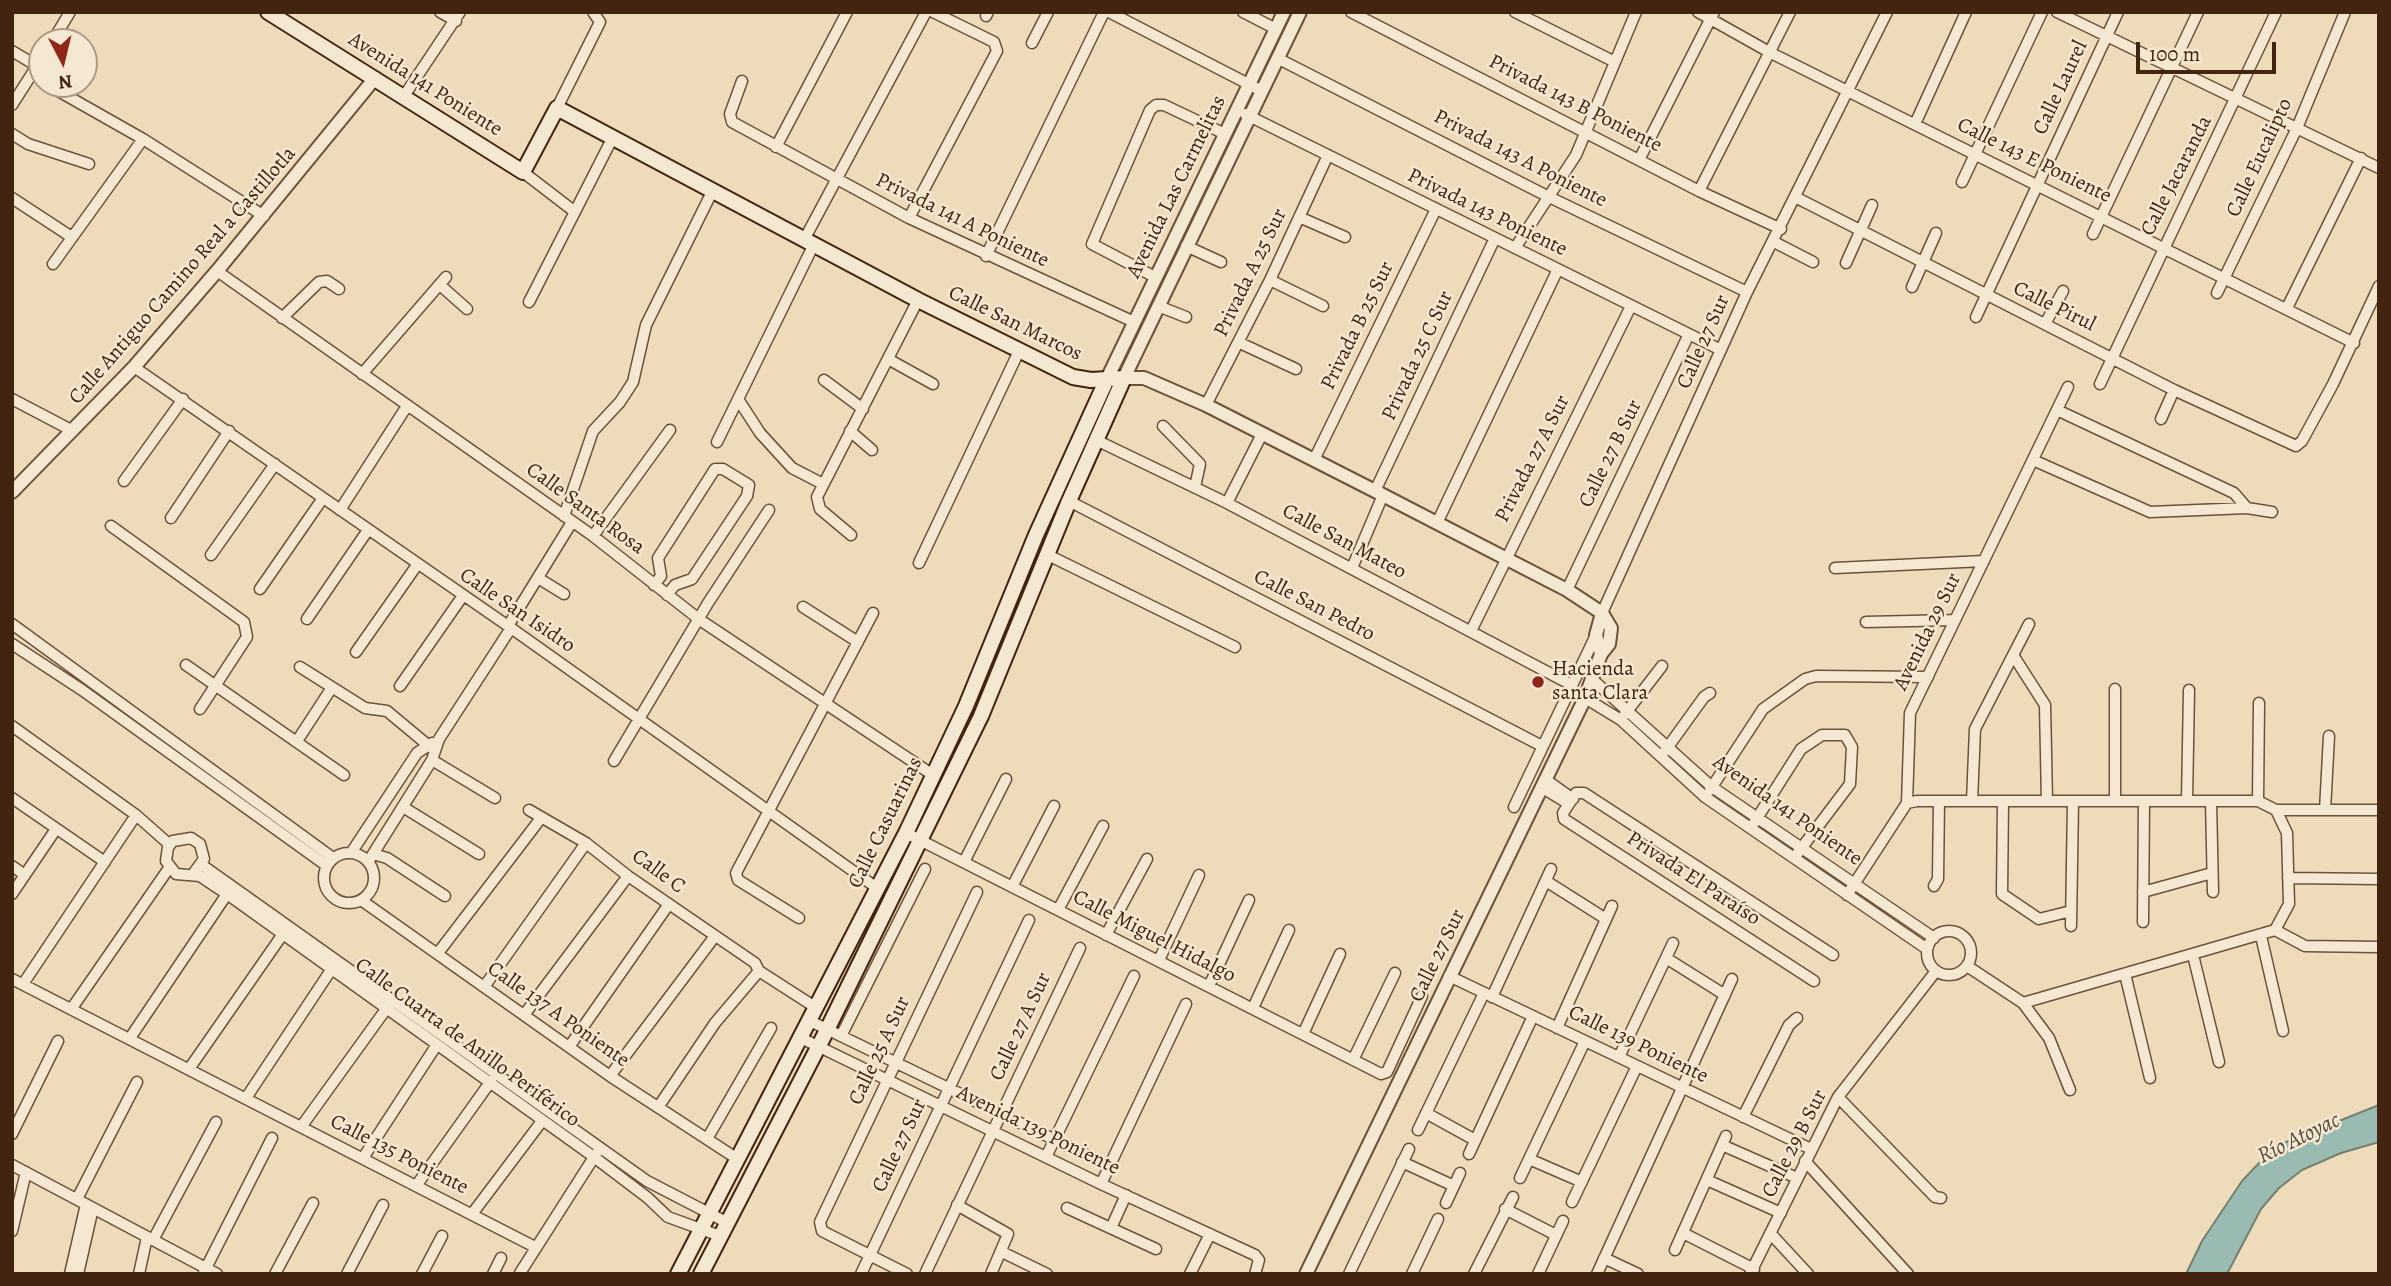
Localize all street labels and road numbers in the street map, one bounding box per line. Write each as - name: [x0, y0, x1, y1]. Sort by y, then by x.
- street label: Avenida 141 Poniente: [343, 27, 507, 143]
- street label: Calle Laurel: [2028, 37, 2094, 139]
- street label: Privada 143 B Poniente: [1484, 49, 1666, 159]
- street label: Avenida Las Carmelitas: [1122, 92, 1232, 282]
- street label: Calle Eucalipto: [2222, 95, 2298, 221]
- street label: Privada 143 A Poniente: [1429, 104, 1611, 214]
- street label: Calle Jacaranda: [2136, 112, 2218, 240]
- street label: Calle 143 E Poniente: [1953, 113, 2115, 209]
- street label: Calle Antiguo Camino Real a Castillotla: [64, 142, 302, 410]
- street label: Privada 143 Poniente: [1403, 163, 1571, 263]
- street label: Privada 141 A Poniente: [871, 168, 1053, 274]
- street label: Privada A 25 Sur: [1209, 205, 1293, 341]
- street label: Privada B 25 Sur: [1316, 258, 1400, 394]
- street label: Calle Pirul: [2009, 276, 2099, 338]
- street label: Calle San Marcos: [944, 281, 1086, 367]
- street label: Privada 25 C Sur: [1377, 287, 1459, 425]
- street label: Calle 27 Sur: [1672, 291, 1736, 393]
- street label: Privada 27 A Sur: [1490, 391, 1576, 527]
- street label: Calle 27 B Sur: [1574, 396, 1648, 512]
- street label: Calle Santa Rosa: [521, 458, 649, 560]
- street label: Calle San Mateo: [1278, 499, 1410, 585]
- street label: Calle San Isidro: [454, 563, 580, 659]
- street label: Calle San Pedro: [1249, 565, 1379, 647]
- street label: Avenida 29 Sur: [1889, 569, 1967, 695]
- street label: Avenida 141 Poniente: [1707, 750, 1867, 872]
- street label: Calle Casuarinas: [843, 753, 929, 893]
- street label: Privada El Paraíso: [1621, 826, 1765, 932]
- street label: Calle C: [626, 844, 690, 900]
- street label: Calle Miguel Hidalgo: [1068, 885, 1240, 989]
- street label: Calle 27 Sur: [1405, 905, 1471, 1007]
- street label: Calle Cuarta de Anillo Periférico: [350, 953, 584, 1133]
- street label: Calle 137 A Poniente: [482, 957, 634, 1073]
- street label: Calle 27 A Sur: [985, 969, 1057, 1085]
- street label: Calle 25 A Sur: [844, 993, 916, 1109]
- street label: Calle 139 Poniente: [1564, 1000, 1712, 1090]
- street label: Avenida 139 Poniente: [952, 1081, 1124, 1181]
- street label: Calle 29 B Sur: [1757, 1086, 1833, 1202]
- street label: Calle 27 Sur: [867, 1095, 933, 1197]
- street label: Calle 135 Poniente: [326, 1109, 472, 1201]

